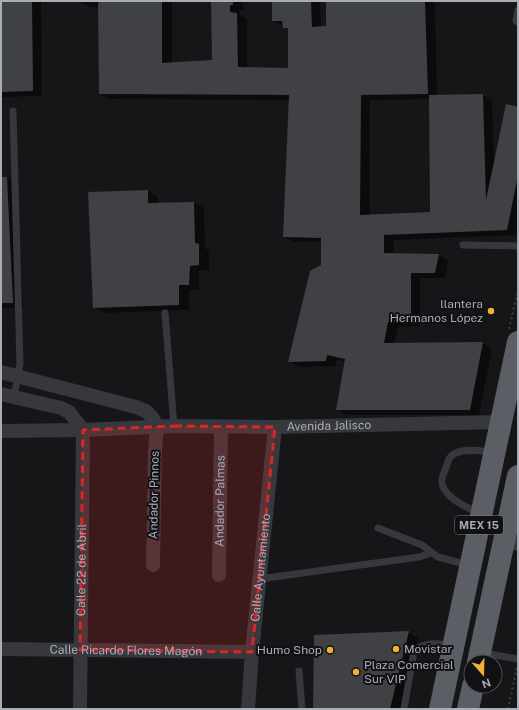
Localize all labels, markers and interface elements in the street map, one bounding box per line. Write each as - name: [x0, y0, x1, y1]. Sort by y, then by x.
- place label: llantera Hermanos López: [390, 297, 483, 325]
- marker: llantera Hermanos López: [486, 306, 496, 316]
- street label: Avenida Jalisco: [287, 418, 371, 434]
- street label: Andador Pinnos: [146, 451, 162, 539]
- street label: Andador Palmas: [212, 455, 228, 547]
- street label: Calle Ayuntamiento: [248, 513, 273, 622]
- road number: MEX 15: [455, 516, 503, 534]
- street label: Calle 22 de Abril: [74, 523, 89, 616]
- place label: Movistar: [404, 642, 452, 656]
- street label: Calle Ricardo Flores Magón: [50, 643, 202, 658]
- place label: Humo Shop: [257, 643, 322, 657]
- marker: Movistar: [391, 644, 401, 654]
- marker: Humo Shop: [325, 645, 335, 655]
- north arrow: [463, 654, 503, 694]
- place label: Plaza Comercial Sur VIP: [364, 658, 454, 686]
- marker: Plaza Comercial Sur VIP: [351, 667, 361, 677]
- text: N: [480, 676, 493, 691]

